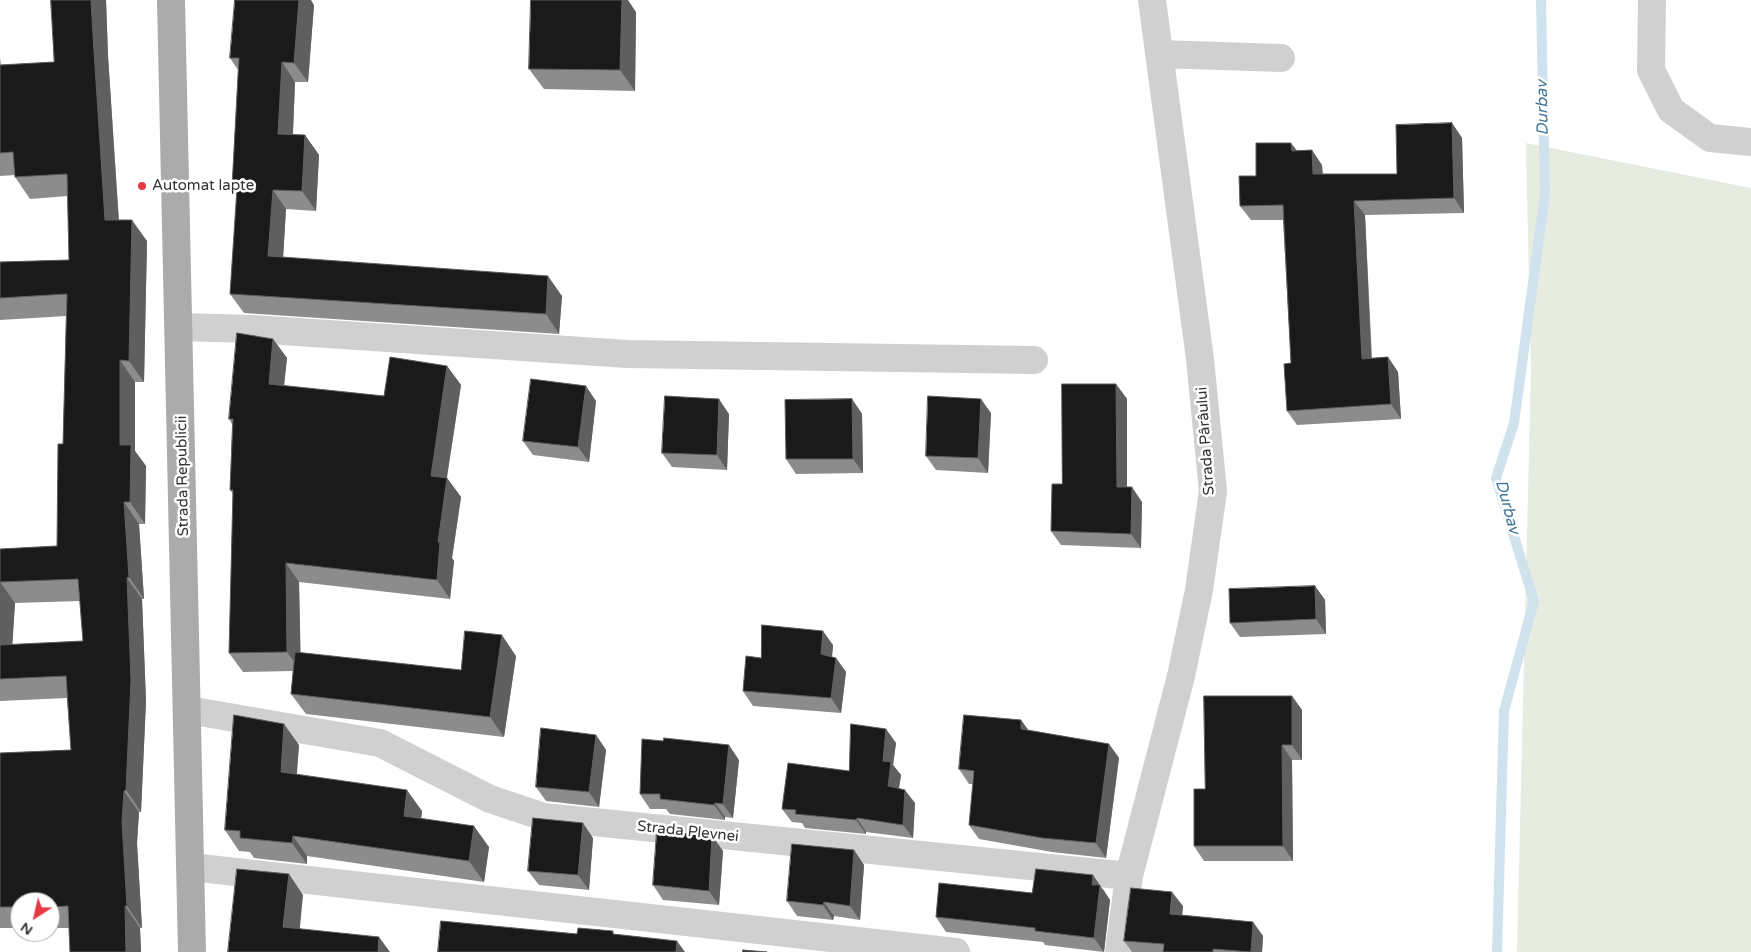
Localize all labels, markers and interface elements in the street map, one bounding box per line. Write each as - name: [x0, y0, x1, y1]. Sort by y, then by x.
- water label: Durbav: [1533, 80, 1553, 136]
- place label: Automat lapte: [152, 177, 254, 195]
- marker: Automat lapte: [136, 180, 148, 192]
- street label: Strada Pârâului: [1193, 386, 1219, 496]
- street label: Strada Republicii: [173, 415, 193, 537]
- water label: Durbav: [1491, 478, 1523, 536]
- street label: Strada Plevnei: [636, 818, 740, 846]
- north arrow: [10, 892, 60, 942]
- text: N: [17, 919, 36, 939]

